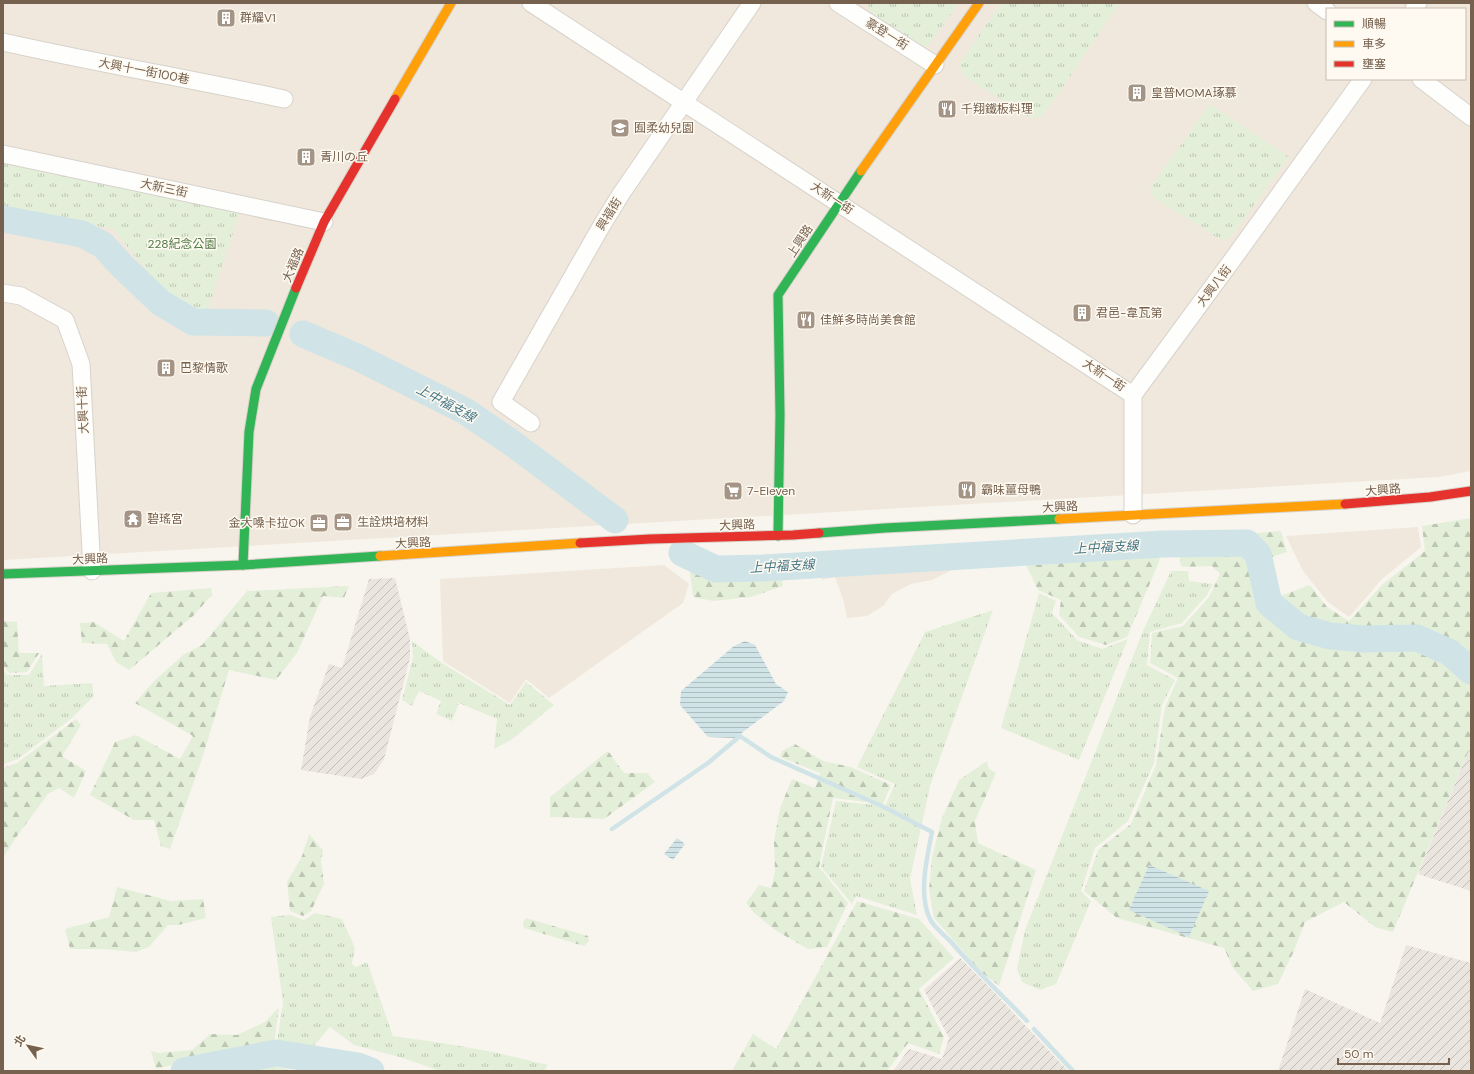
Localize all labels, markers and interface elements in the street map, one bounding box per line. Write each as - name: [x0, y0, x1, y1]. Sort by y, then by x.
- building icon: 群耀V1: [215, 7, 237, 29]
- legend: [1326, 8, 1466, 80]
- place label: 群耀V1: [240, 10, 276, 26]
- street label: 豪登一街: [862, 14, 912, 54]
- text: 順暢: [1362, 16, 1386, 32]
- text: 車多: [1362, 36, 1386, 52]
- street label: 大興十一街100巷: [97, 54, 191, 88]
- text: 壅塞: [1362, 56, 1386, 72]
- building icon: 皇普MOMA琢慕: [1126, 82, 1148, 104]
- place label: 皇普MOMA琢慕: [1151, 85, 1236, 101]
- restaurant icon: 千翔鐵板料理: [936, 98, 958, 120]
- place label: 千翔鐵板料理: [961, 101, 1033, 117]
- school or university icon: 囿柔幼兒園: [609, 117, 631, 139]
- place label: 囿柔幼兒園: [634, 120, 694, 136]
- building icon: 青川の丘: [295, 146, 317, 168]
- place label: 青川の丘: [320, 149, 368, 165]
- street label: 大新三街: [139, 175, 189, 201]
- street label: 大新一街: [808, 178, 856, 218]
- street label: 興福街: [593, 194, 625, 234]
- street label: 上興路: [783, 222, 817, 260]
- park label: 228紀念公園: [148, 236, 216, 252]
- street label: 大福路: [279, 245, 307, 285]
- street label: 大興八街: [1193, 262, 1235, 310]
- building icon: 君邑-韋瓦第: [1071, 302, 1093, 324]
- place label: 君邑-韋瓦第: [1096, 305, 1163, 321]
- restaurant icon: 佳鮮多時尚美食館: [795, 309, 817, 331]
- place label: 佳鮮多時尚美食館: [820, 312, 916, 328]
- street label: 大新一街: [1080, 355, 1128, 395]
- building icon: 巴黎情歌: [155, 357, 177, 379]
- place label: 巴黎情歌: [180, 360, 228, 376]
- water label: 上中福支線: [413, 380, 480, 427]
- street label: 大興十街: [74, 386, 92, 434]
- restaurant icon: 霸味薑母鴨: [956, 479, 978, 501]
- supermarket icon: 7-Eleven: [722, 480, 744, 502]
- street label: 大興路: [1364, 480, 1402, 500]
- place label: 霸味薑母鴨: [981, 482, 1041, 498]
- place label: 7-Eleven: [747, 483, 795, 499]
- street label: 大興路: [1042, 498, 1078, 516]
- temple icon: 碧瑤宮: [122, 508, 144, 530]
- place label: 碧瑤宮: [147, 511, 183, 527]
- office icon: 生詮烘培材料: [332, 511, 354, 533]
- office icon: 金大嗓卡拉OK: [308, 512, 330, 534]
- place label: 生詮烘培材料: [357, 514, 429, 530]
- place label: 金大嗓卡拉OK: [229, 515, 305, 531]
- street label: 大興路: [719, 516, 755, 534]
- street label: 大興路: [395, 534, 431, 552]
- water label: 上中福支線: [1073, 537, 1141, 557]
- street label: 大興路: [72, 550, 108, 568]
- water label: 上中福支線: [749, 556, 817, 576]
- north arrow: [8, 1026, 48, 1066]
- text: 北: [11, 1032, 28, 1049]
- scale bar: [1338, 1040, 1449, 1066]
- text: 50 m: [1344, 1046, 1373, 1062]

